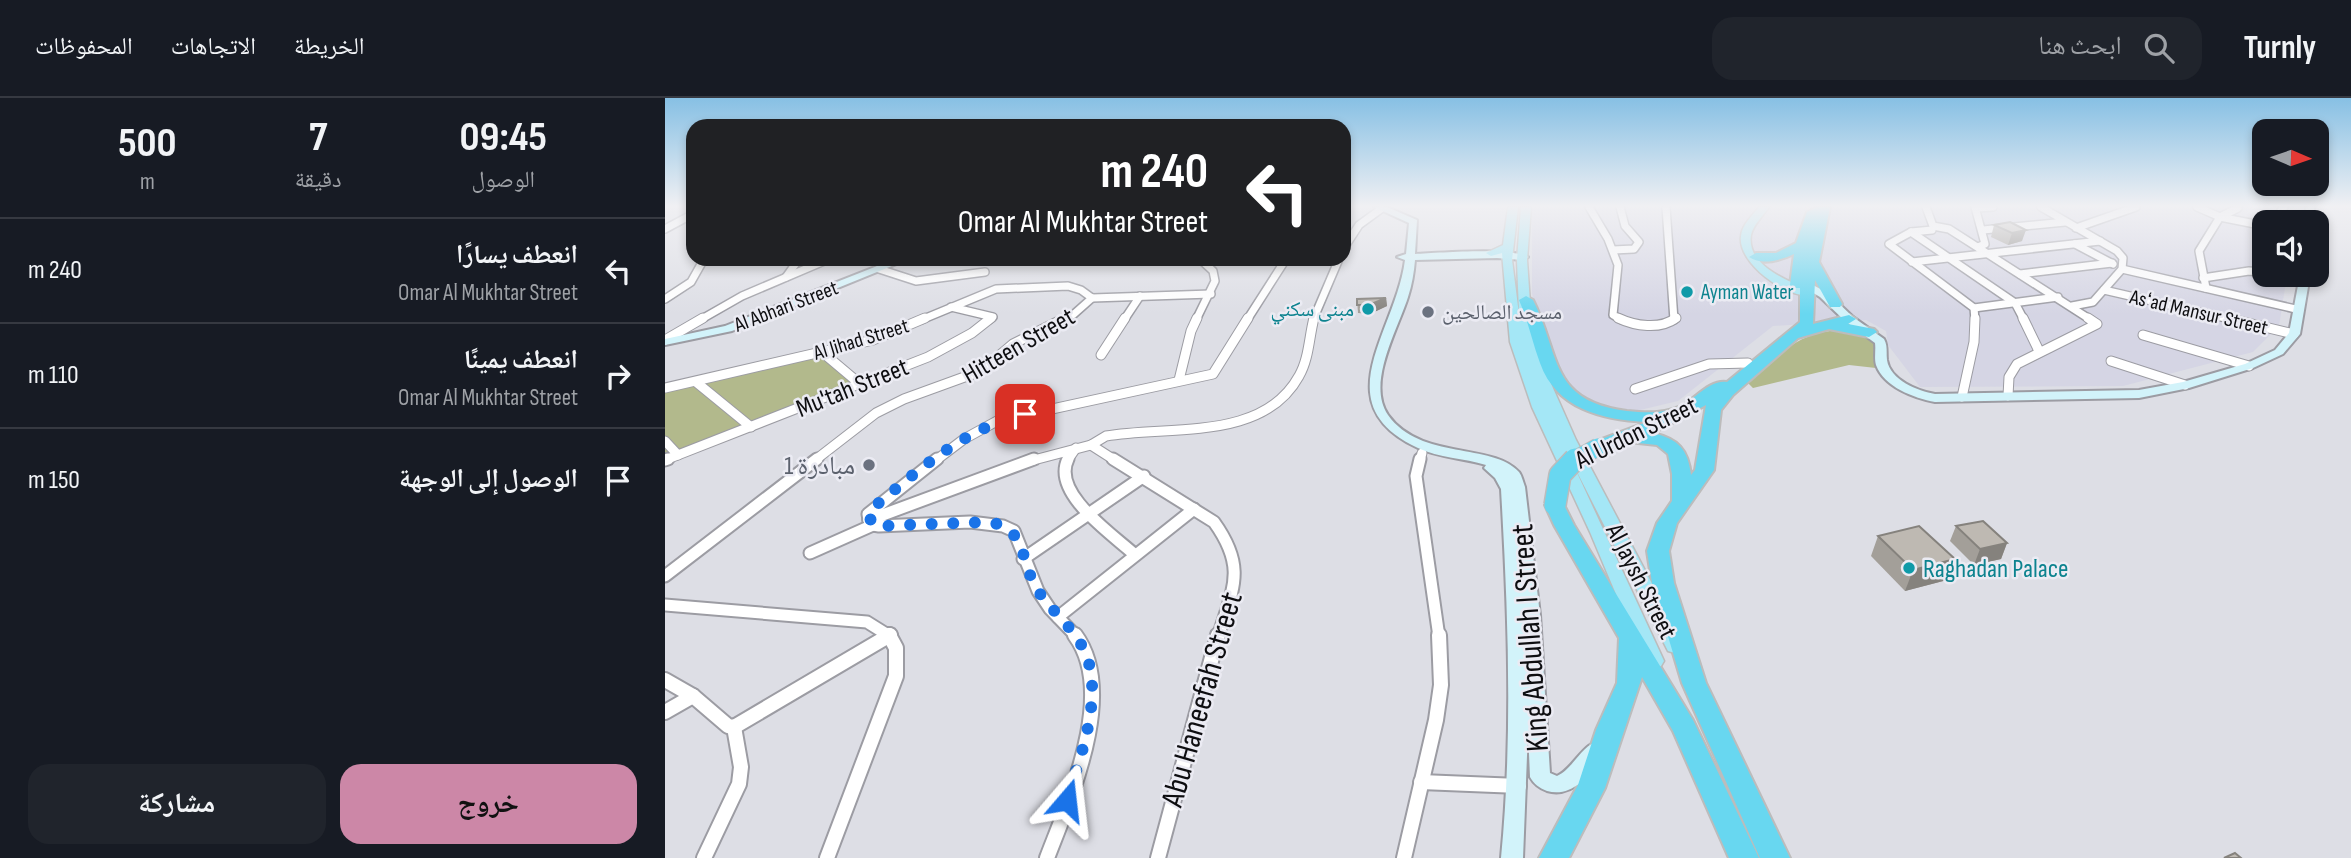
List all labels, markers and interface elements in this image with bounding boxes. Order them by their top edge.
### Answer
search box [1712,17,2202,80]
text: Turnly [2244,28,2316,68]
icon: search [2140,29,2178,67]
text: ابحث هنا [2038,31,2122,62]
text: المحفوظات [35,32,133,61]
text: الاتجاهات [171,32,256,61]
text: الخريطة [294,32,365,61]
text: 7 [309,112,327,163]
text: 09:45 [460,112,547,163]
text: 500 [118,118,177,169]
north arrow [2252,119,2329,196]
map controls [2252,119,2329,287]
text: 240 m [1100,143,1208,202]
icon: left [1232,147,1323,238]
text: دقيقة [295,166,341,194]
text: الوصول [471,166,535,194]
text: m [140,168,155,196]
text: Omar Al Mukhtar Street [958,203,1208,242]
button: sound [2252,210,2329,287]
text: انعطف يسارًا [456,240,578,271]
icon: left [599,252,637,290]
text: 240 m [28,255,82,286]
street label: Al Abhari Street [730,275,842,338]
text: Omar Al Mukhtar Street [398,279,578,307]
place label: Ayman Water [1700,280,1794,305]
marker: Ayman Water [1679,284,1695,300]
street label: Asʻad Mansur Street [2126,284,2270,341]
place label: مبنى سكني [1270,297,1354,325]
place label: مسجد الصالحين [1442,300,1562,325]
marker: مبنى سكني [1360,301,1376,317]
street label: Hitteen Street [957,302,1081,391]
marker: مسجد الصالحين [1420,304,1436,320]
street label: Al Jihad Street [810,313,912,366]
text: انعطف يمينًا [464,345,578,376]
street label: Mu'tah Street [792,352,913,425]
icon: right [599,357,637,395]
text: 110 m [28,360,79,391]
text: Omar Al Mukhtar Street [398,384,578,412]
pin [995,384,1055,444]
street label: Al Urdon Street [1570,390,1703,477]
icon: arrive [1006,395,1044,433]
place label: مبادرة 1 [784,451,855,482]
marker: مبادرة 1 [861,457,877,473]
icon: arrive [599,462,637,500]
text: الوصول إلى الوجهة [399,464,578,495]
text: 150 m [28,465,80,496]
street label: Al Jaysh Street [1598,518,1683,645]
street label: King Abdullah I Street [1503,523,1558,753]
place label: Raghadan Palace [1923,554,2069,585]
marker: Raghadan Palace [1901,560,1917,576]
street label: Abu Haneefah Street [1153,588,1252,812]
position arrow [1030,763,1104,837]
button: مشاركة [28,764,326,844]
button: خروج [340,764,637,844]

